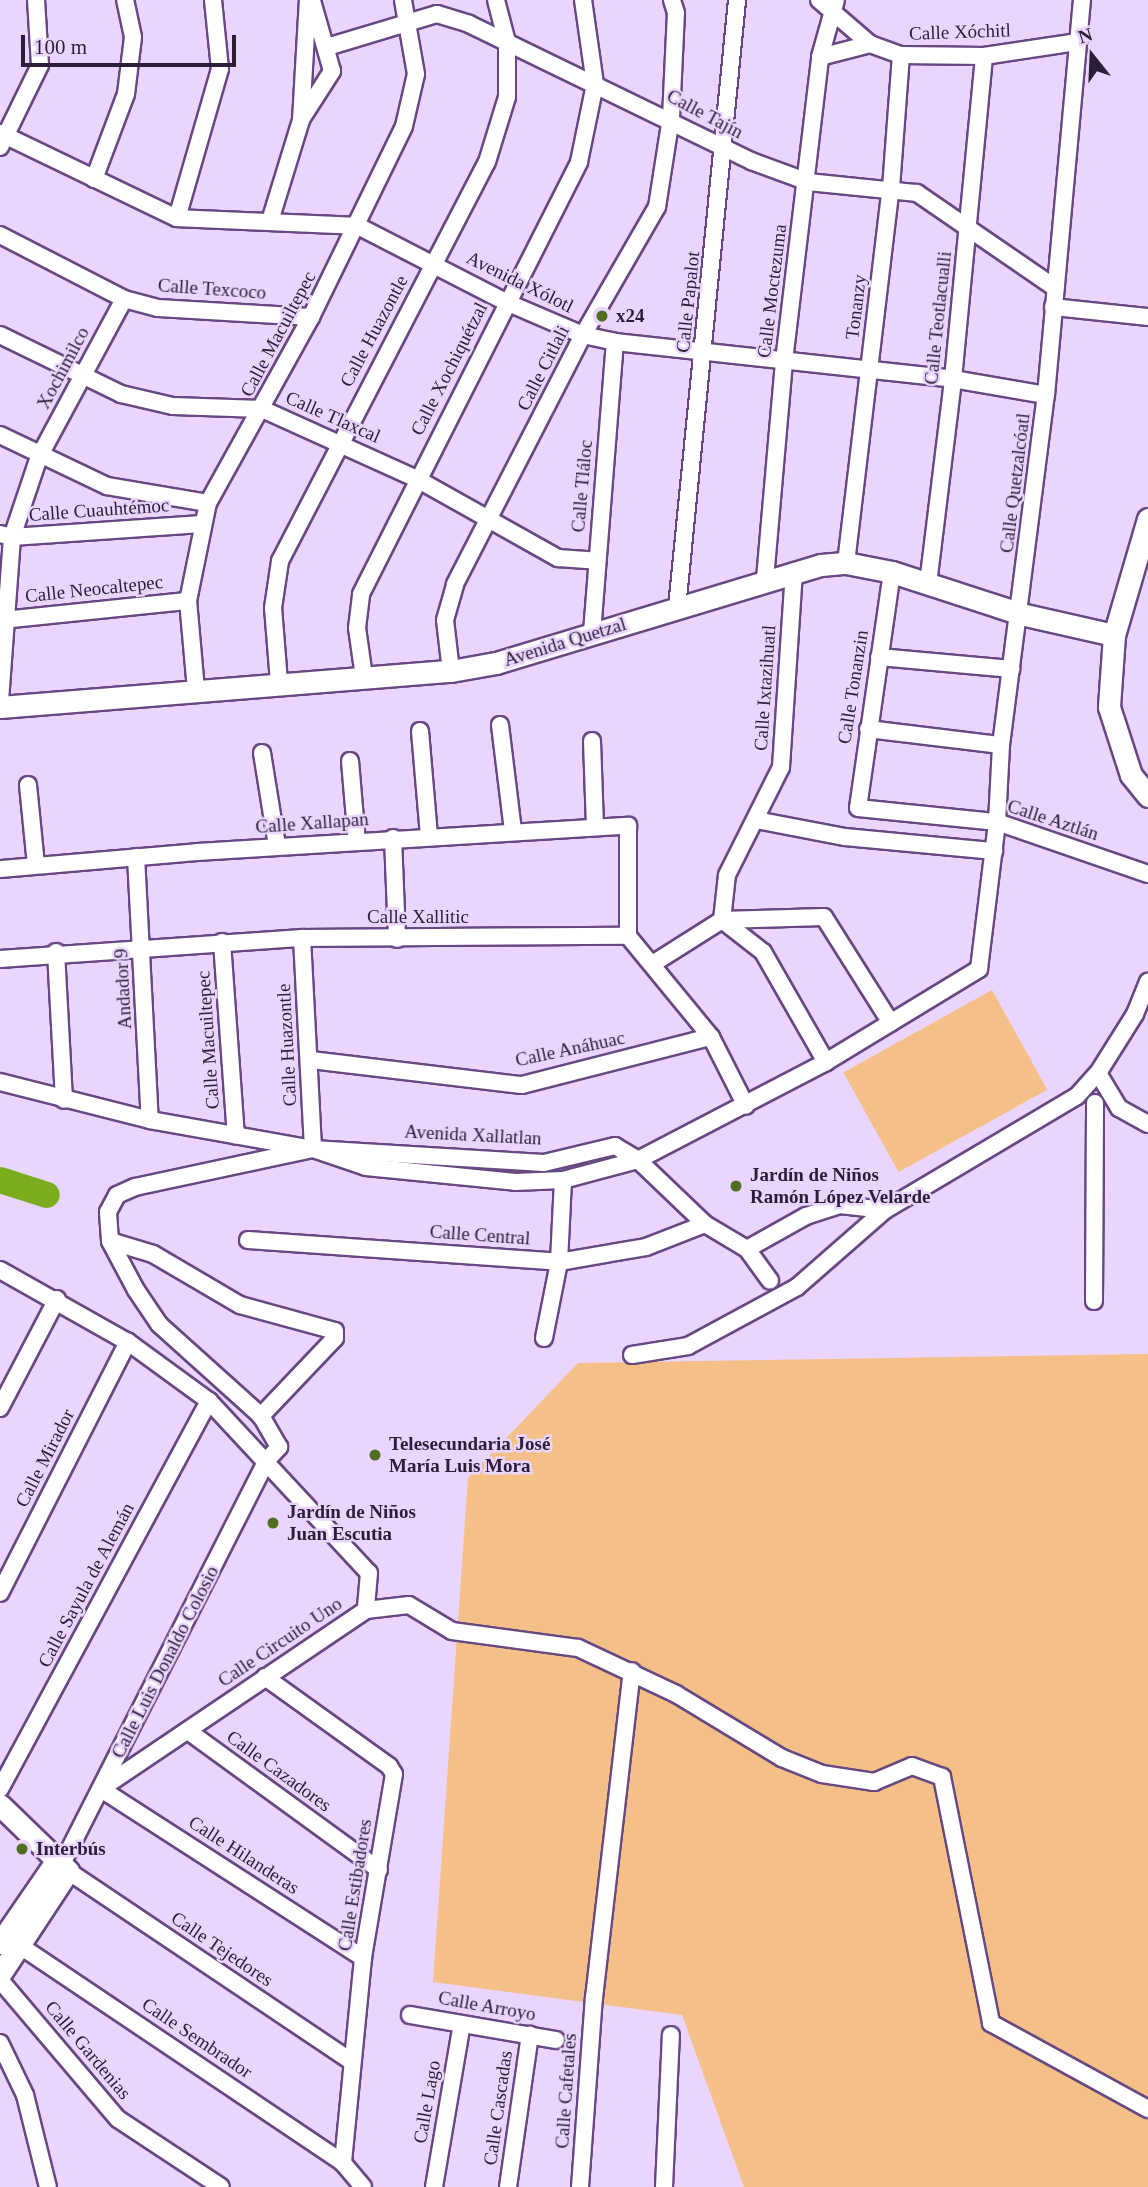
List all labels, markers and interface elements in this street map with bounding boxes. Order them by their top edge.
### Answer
street label: Calle Xóchitl [909,19,1011,45]
scale bar [24,21,240,65]
north arrow [1057,21,1127,91]
text: N [1076,23,1095,48]
text: 100 m [34,35,87,59]
street label: Calle Tajín [663,84,747,144]
street label: Calle Moctezuma [752,223,792,359]
street label: Avenida Xólotl [463,246,577,318]
street label: Calle Papalot [671,250,705,354]
street label: Calle Teotlacualli [920,250,956,386]
street label: Calle Macuiltepec [235,267,321,401]
street label: Calle Huazontle [335,271,413,391]
street label: Tonanzy [841,273,871,341]
street label: Calle Texcoco [157,274,267,304]
street label: Calle Xochiquétzal [406,299,492,439]
place label: x24 [616,305,644,327]
marker: x24 [594,308,610,324]
street label: Calle Citlali [512,322,574,414]
street label: Xochimilco [32,323,94,413]
street label: Calle Tlaxcal [282,386,384,448]
street label: Calle Quetzalcóatl [995,412,1035,554]
street label: Calle Tláloc [567,438,597,534]
street label: Calle Cuauhtémoc [28,494,170,526]
street label: Calle Neocaltepec [24,570,164,608]
street label: Avenida Quetzal [501,613,629,671]
street label: Calle Ixtazihuatl [749,624,781,752]
street label: Calle Tonanzin [833,628,873,746]
street label: Calle Aztlán [1004,794,1102,846]
street label: Calle Xallapan [255,808,369,838]
street label: Calle Xallitic [367,906,469,928]
street label: Andador 9 [110,948,136,1030]
street label: Calle Macuiltepec [192,970,224,1110]
street label: Calle Huazontle [272,983,302,1107]
street label: Calle Anáhuac [513,1026,627,1072]
street label: Avenida Xallatlan [404,1120,542,1150]
place label: Jardín de Niños Ramón López Velarde [750,1164,931,1208]
marker: Jardín de Niños Ramón López Velarde [728,1178,744,1194]
street label: Calle Central [429,1220,531,1250]
street label: Calle Mirador [11,1405,79,1511]
place label: Telesecundaria José María Luis Mora [389,1433,550,1477]
marker: Telesecundaria José María Luis Mora [367,1447,383,1463]
street label: Calle Sayula de Alemán [33,1498,139,1672]
place label: Jardín de Niños Juan Escutia [287,1501,416,1545]
marker: Jardín de Niños Juan Escutia [265,1515,281,1531]
street label: Calle Luis Donaldo Colosio [107,1562,223,1762]
street label: Calle Circuito Uno [214,1592,346,1692]
street label: Calle Cazadores [222,1725,336,1817]
street label: Calle Hilanderas [184,1811,304,1899]
street label: Calle Estibadores [333,1817,377,1953]
place label: Interbús [36,1838,106,1860]
marker: Interbús [14,1841,30,1857]
street label: Calle Tejedores [167,1906,277,1992]
street label: Calle Arroyo [436,1986,538,2026]
street label: Calle Sembrador [137,1993,257,2083]
street label: Calle Gardenias [40,1996,136,2104]
street label: Calle Cafetales [551,2033,581,2149]
street label: Calle Cascadas [479,2049,517,2167]
street label: Calle Lago [408,2059,446,2145]

